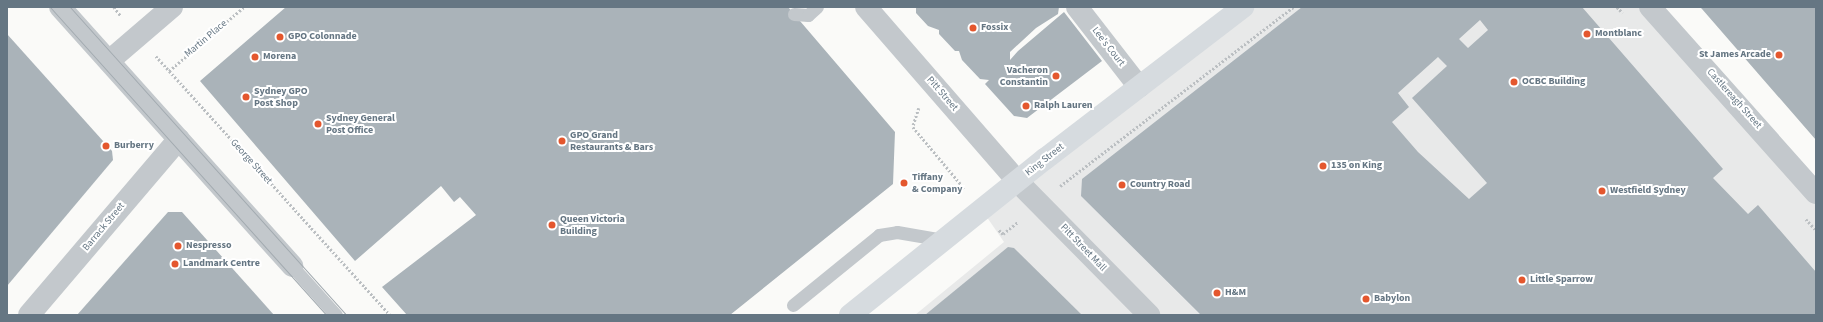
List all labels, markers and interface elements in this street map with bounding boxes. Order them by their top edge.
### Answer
street label: Martin Place [182,18,230,60]
place label: Fossix [981,22,1008,34]
marker: Fossix [968,23,978,33]
street label: Lee's Court [1089,25,1127,69]
place label: Montblanc [1595,28,1642,40]
marker: Montblanc [1582,29,1592,39]
place label: GPO Colonnade [288,31,357,43]
marker: GPO Colonnade [275,32,285,42]
place label: St James Arcade [1699,49,1771,61]
marker: St James Arcade [1774,50,1784,60]
place label: Morena [263,51,296,63]
marker: Morena [250,52,260,62]
place label: Vacheron Constantin [1000,64,1048,88]
street label: Castlereagh Street [1704,67,1764,131]
marker: Vacheron Constantin [1051,71,1061,81]
street label: Pitt Street [924,74,960,114]
place label: OCBC Building [1522,76,1585,88]
marker: OCBC Building [1509,77,1519,87]
place label: Sydney GPO Post Shop [254,85,308,108]
marker: Sydney GPO Post Shop [241,92,251,102]
place label: Ralph Lauren [1034,100,1093,112]
marker: Ralph Lauren [1021,101,1031,111]
place label: Sydney General Post Office [326,112,395,136]
marker: Sydney General Post Office [313,119,323,129]
place label: GPO Grand Restaurants & Bars [570,129,653,152]
marker: GPO Grand Restaurants & Bars [557,136,567,146]
street label: George Street [228,137,274,187]
place label: Burberry [114,140,154,152]
marker: Burberry [101,141,111,151]
street label: King Street [1023,141,1067,179]
place label: 135 on King [1331,160,1382,172]
marker: 135 on King [1318,161,1328,171]
place label: Tiffany & Company [912,171,962,194]
marker: Tiffany & Company [899,178,909,188]
place label: Country Road [1130,179,1190,191]
marker: Country Road [1117,180,1127,190]
place label: Westfield Sydney [1610,185,1686,197]
marker: Westfield Sydney [1597,186,1607,196]
street label: Barrack Street [80,200,128,254]
place label: Queen Victoria Building [560,213,625,236]
marker: Queen Victoria Building [547,220,557,230]
street label: Pitt Street Mall [1057,222,1109,274]
place label: Nespresso [186,240,231,252]
marker: Nespresso [173,241,183,251]
place label: Landmark Centre [183,258,260,270]
marker: Landmark Centre [170,259,180,269]
place label: Little Sparrow [1530,274,1593,286]
marker: Little Sparrow [1517,275,1527,285]
place label: H&M [1225,287,1246,299]
marker: H&M [1212,288,1222,298]
place label: Babylon [1374,293,1410,305]
marker: Babylon [1361,294,1371,304]

